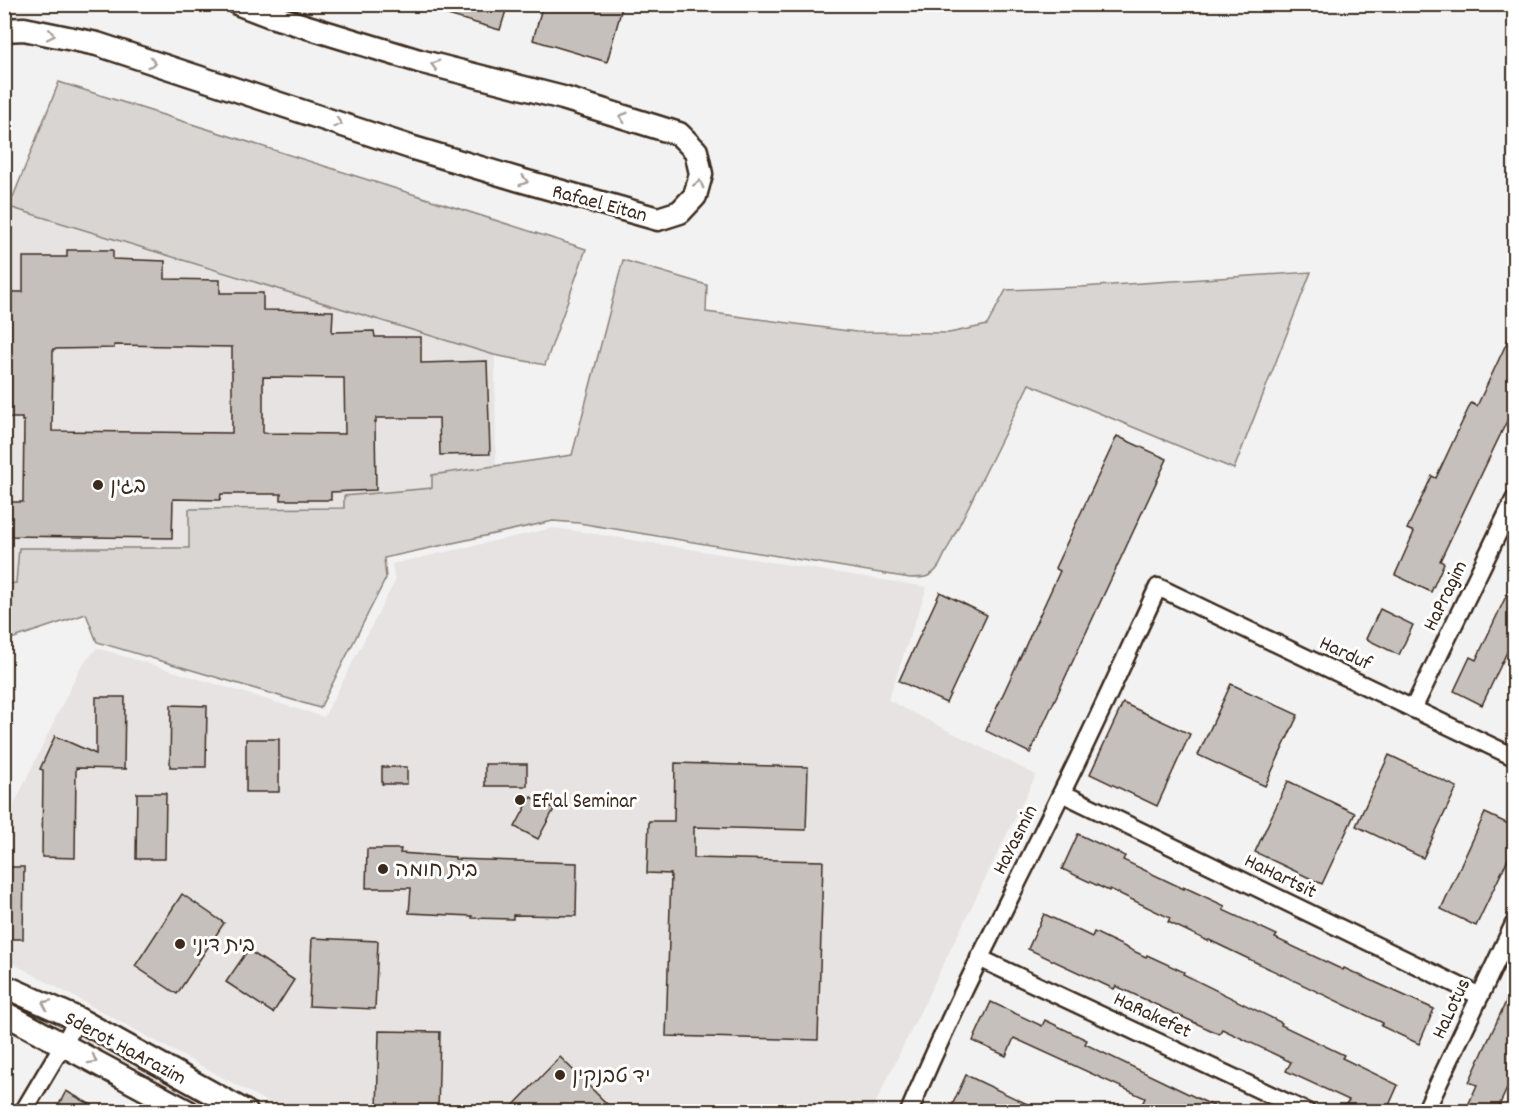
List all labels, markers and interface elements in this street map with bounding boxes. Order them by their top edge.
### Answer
one-way arrow [45,28,55,41]
one-way arrow [146,55,157,68]
one-way arrow [431,60,441,73]
one-way arrow [618,112,629,124]
one-way arrow [332,116,343,128]
one-way arrow [518,174,529,186]
street label: Rafael Eitan [548,178,650,232]
one-way arrow [691,179,704,189]
place label: בגין [110,473,146,503]
marker: בגין [91,478,105,492]
street label: HaPragim [1417,556,1477,637]
street label: Harduf [1314,630,1376,680]
place label: Ef'al Seminar [532,788,637,818]
marker: Ef'al Seminar [513,793,527,807]
street label: HaYasmin [986,800,1047,881]
street label: HaHartsit [1238,847,1321,908]
place label: בית חומה [395,857,478,887]
marker: בית חומה [376,862,390,876]
place label: בית דיני [192,932,255,962]
marker: בית דיני [173,937,187,951]
street label: HaLotus [1426,974,1480,1045]
street label: HaRakefet [1108,986,1196,1048]
one-way arrow [41,1000,52,1012]
street label: Sderot HaArazim [58,1005,191,1094]
one-way arrow [87,1053,98,1064]
place label: יד טבנקין [572,1063,650,1093]
marker: יד טבנקין [553,1068,567,1082]

